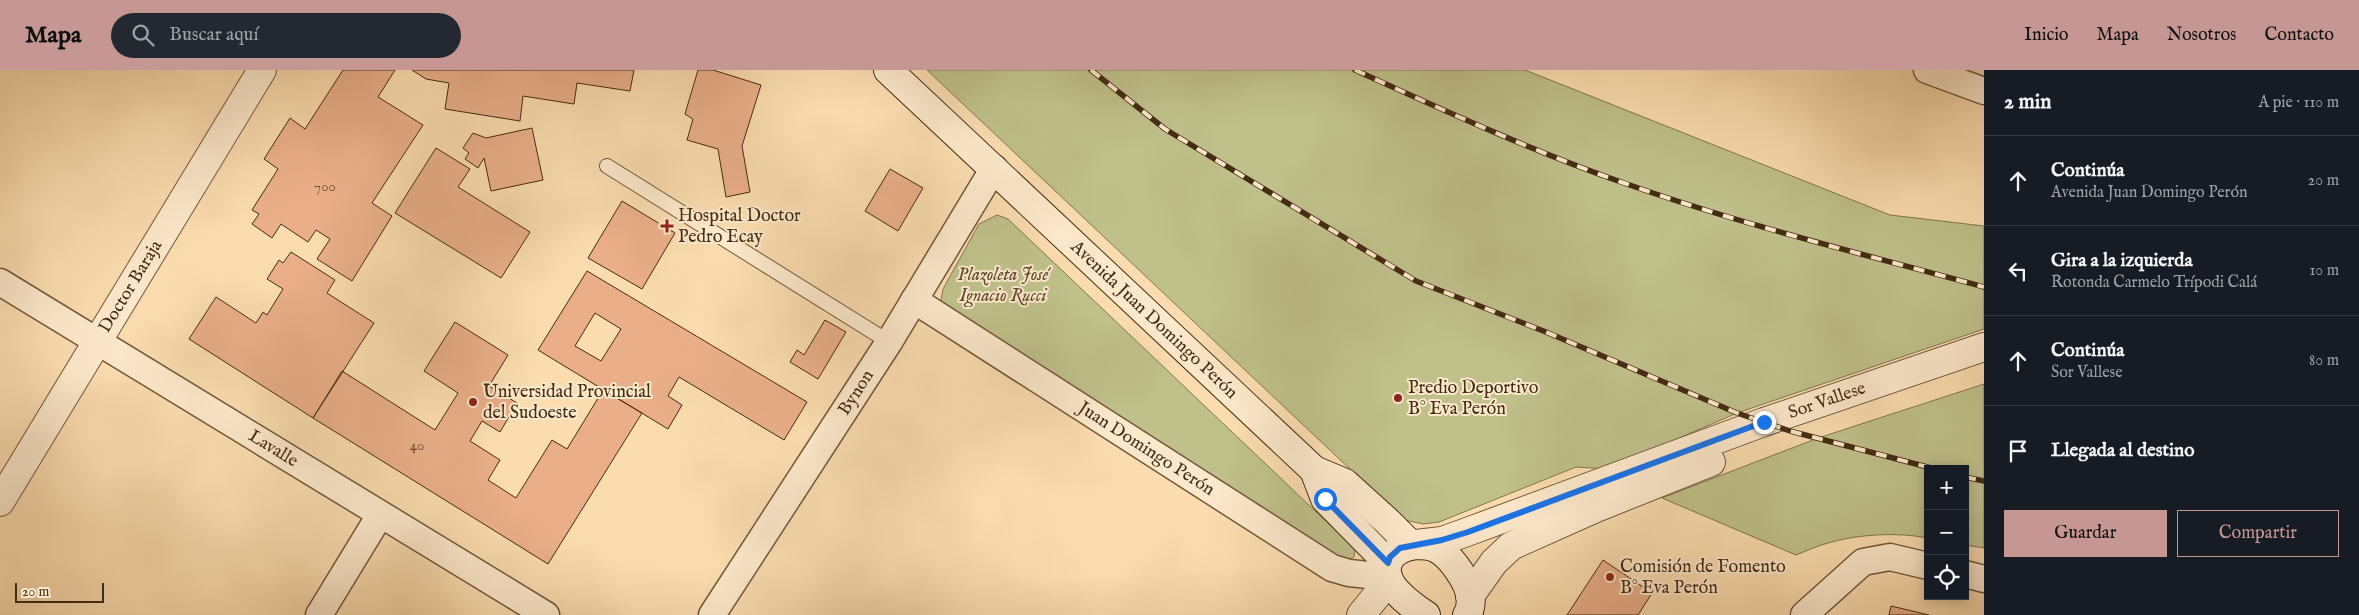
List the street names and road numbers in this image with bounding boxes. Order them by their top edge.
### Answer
street label: Avenida Juan Domingo Perón [1065,235,1243,404]
street label: Doctor Baraja [94,236,168,337]
street label: Bynon [833,365,880,420]
street label: Sor Vallese [1785,377,1869,424]
street label: Juan Domingo Perón [1072,396,1219,501]
street label: Lavalle [244,425,302,473]

